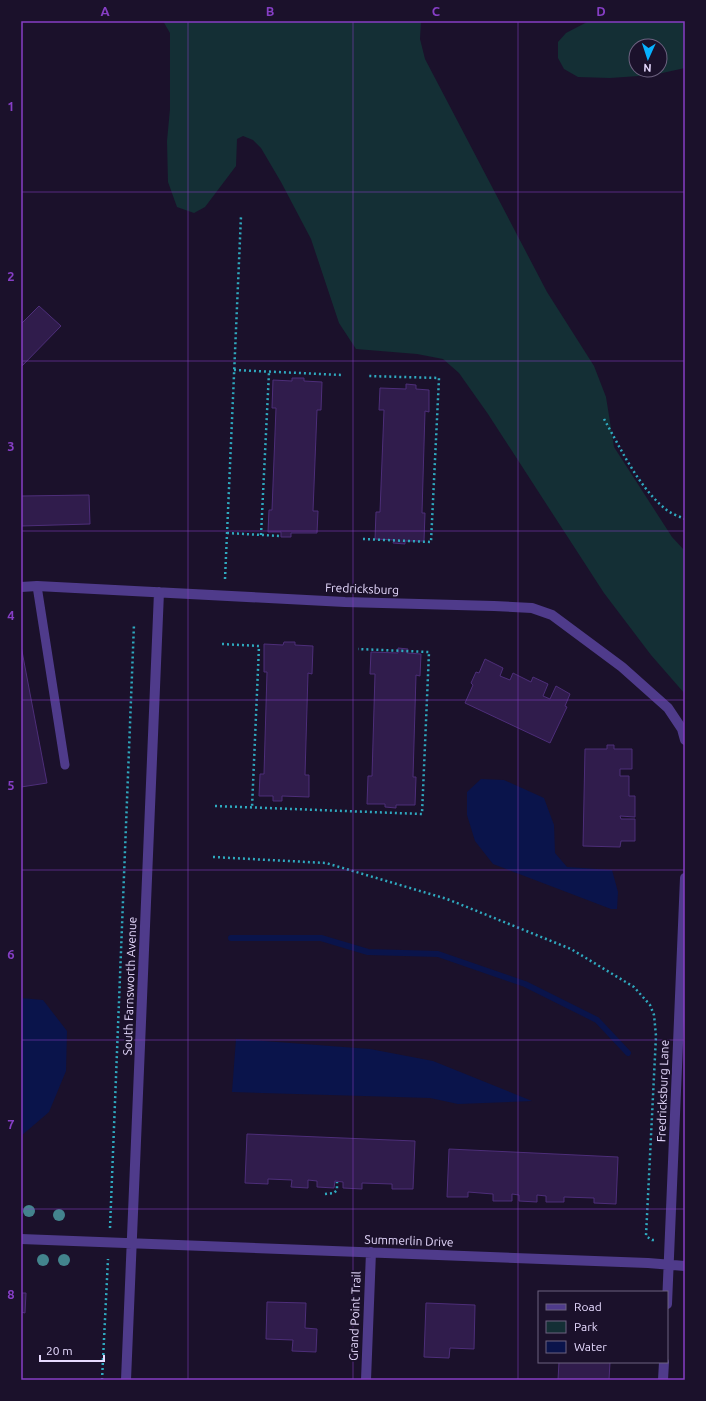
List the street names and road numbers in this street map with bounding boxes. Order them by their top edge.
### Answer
street label: Fredricksburg [325,581,399,596]
street label: South Farnsworth Avenue [121,916,138,1056]
street label: Fredricksburg Lane [654,1040,671,1142]
street label: Summerlin Drive [364,1232,454,1249]
street label: Grand Point Trail [346,1271,363,1361]

